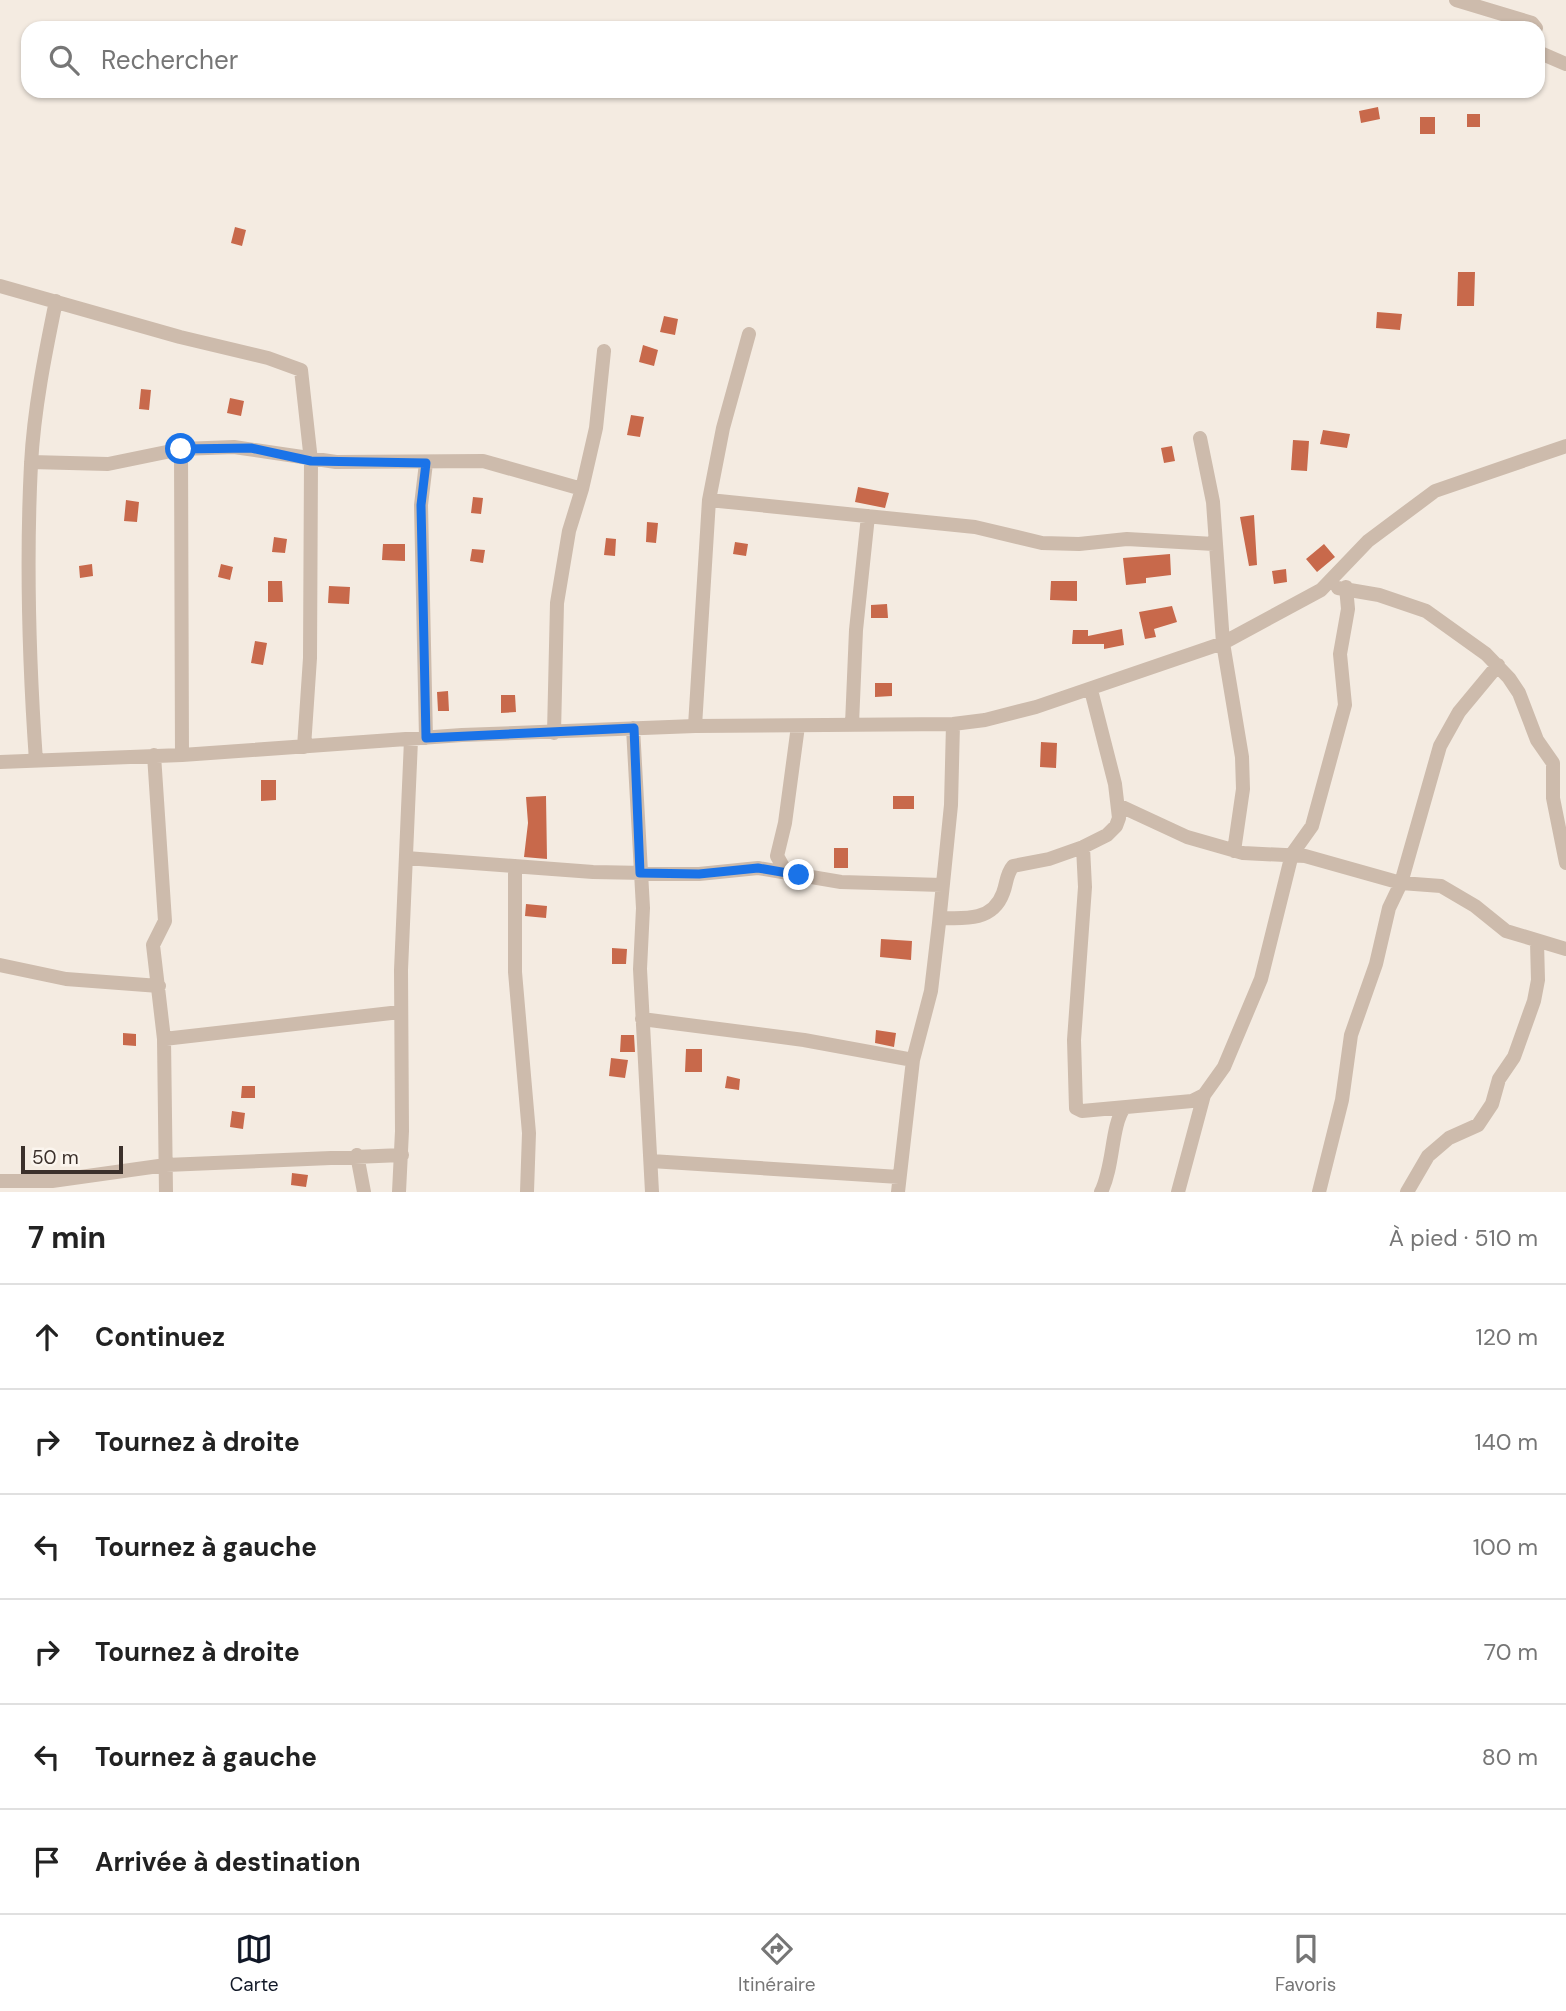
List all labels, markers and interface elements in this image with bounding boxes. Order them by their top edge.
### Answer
search box [21,21,1545,98]
icon: search [45,41,83,79]
text: Rechercher [101,43,238,77]
route start [165,433,196,464]
route end [783,859,814,890]
scale bar [21,1143,122,1175]
text: 50 m [32,1145,79,1170]
text: 7 min [28,1218,106,1257]
text: À pied · 510 m [1389,1223,1538,1253]
icon: ahead [28,1318,66,1356]
text: Continuez [95,1320,225,1354]
text: 120 m [1475,1322,1538,1352]
icon: right [28,1423,66,1461]
text: Tournez à droite [95,1425,300,1459]
text: 140 m [1475,1427,1538,1457]
icon: left [28,1528,66,1566]
text: Tournez à gauche [95,1530,317,1564]
text: 100 m [1473,1532,1538,1562]
icon: right [28,1633,66,1671]
text: Tournez à droite [95,1635,300,1669]
text: 70 m [1484,1637,1538,1667]
icon: left [28,1738,66,1776]
text: Tournez à gauche [95,1740,317,1774]
text: 80 m [1482,1742,1538,1772]
icon: arrive [28,1843,66,1881]
text: Arrivée à destination [95,1845,361,1879]
tab: Carte [230,1930,279,1997]
tab: Itinéraire [738,1930,816,1997]
tab: Favoris [1275,1930,1336,1997]

